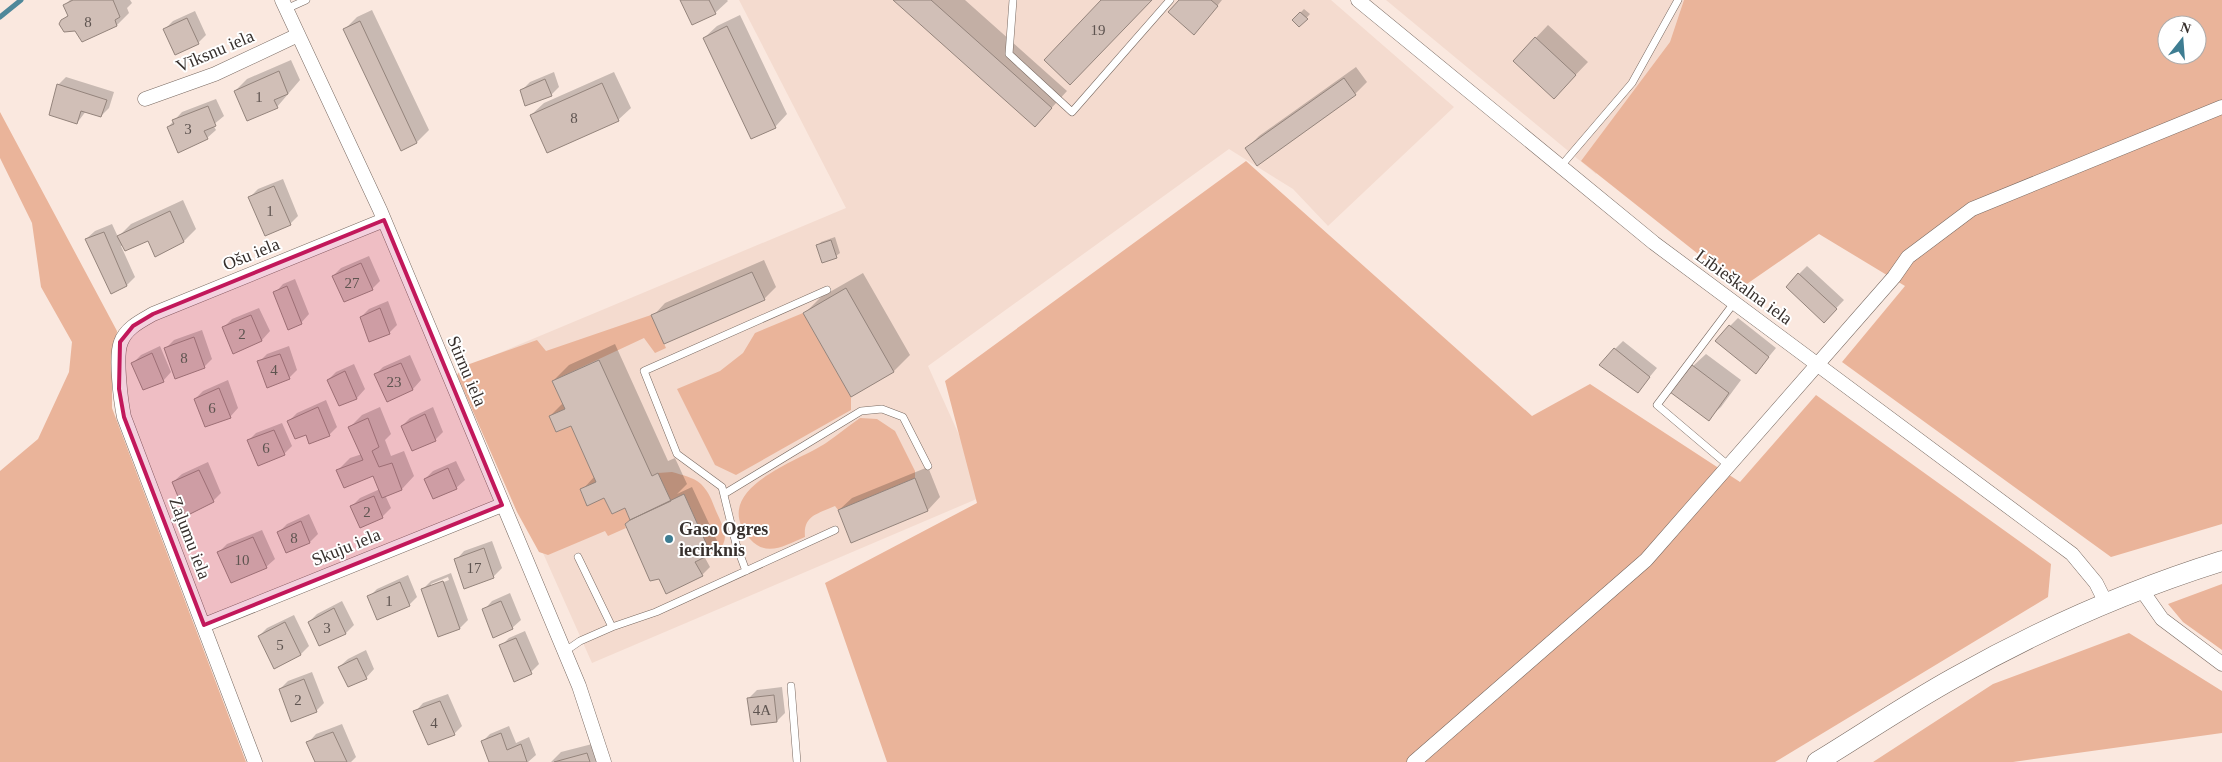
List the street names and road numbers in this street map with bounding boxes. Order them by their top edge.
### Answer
street label: Vīksnu iela [173,26,257,76]
street label: Ošu iela [220,234,282,274]
street label: Lībieškalna iela [1692,245,1796,329]
street label: Stirnu iela [443,333,491,409]
street label: Zaļumu iela [165,494,215,582]
street label: Skuju iela [309,524,383,570]

